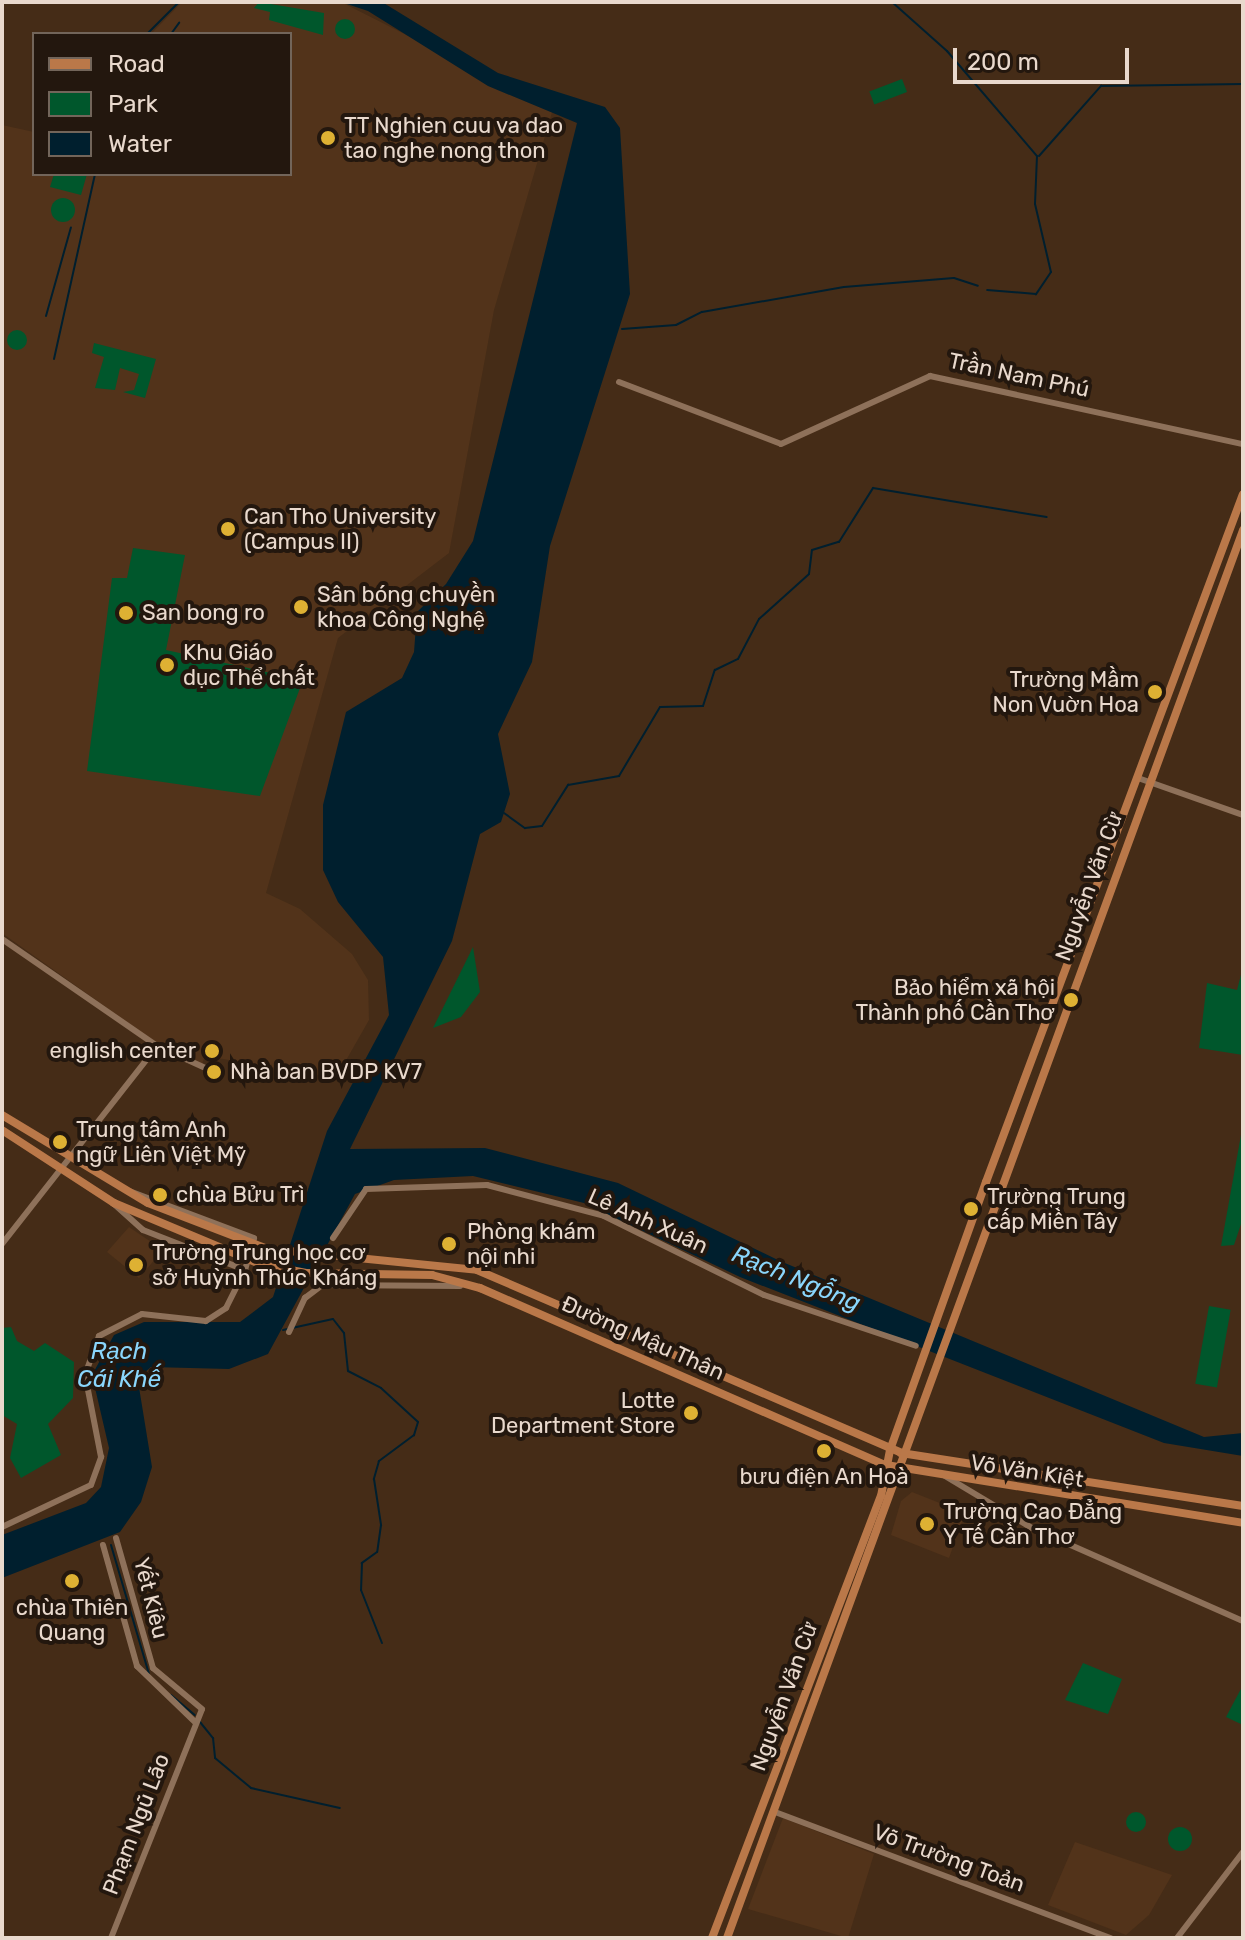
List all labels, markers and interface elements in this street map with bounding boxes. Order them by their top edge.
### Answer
legend [32,32,292,176]
scale bar [957,32,1133,82]
text: 200 m [967,48,1039,76]
text: Road [108,50,165,78]
text: Park [108,90,158,118]
place label: TT Nghien cuu va dao tao nghe nong thon [344,112,564,164]
marker: TT Nghien cuu va dao tao nghe nong thon [319,129,337,147]
text: Water [108,130,172,158]
street label: Trần Nam Phú [946,347,1092,403]
place label: Can Tho University (Campus II) [244,503,437,554]
marker: Can Tho University (Campus II) [219,520,237,538]
place label: Sân bóng chuyền khoa Công Nghệ [317,581,495,632]
marker: Sân bóng chuyền khoa Công Nghệ [292,598,310,616]
place label: San bong ro [142,600,265,626]
marker: San bong ro [117,604,135,622]
place label: Khu Giáo dục Thể chất [183,639,315,690]
marker: Khu Giáo dục Thể chất [158,656,176,674]
place label: Trường Mầm Non Vuờn Hoa [992,666,1139,718]
marker: Trường Mầm Non Vuờn Hoa [1146,683,1164,701]
street label: Nguyễn Văn Cừ [1050,807,1128,965]
place label: Bảo hiểm xã hội Thành phố Cần Thơ [855,974,1055,1026]
marker: Bảo hiểm xã hội Thành phố Cần Thơ [1062,991,1080,1009]
place label: english center [50,1038,196,1064]
marker: english center [203,1042,221,1060]
place label: Nhà ban BVDP KV7 [230,1059,423,1085]
marker: Nhà ban BVDP KV7 [205,1063,223,1081]
place label: Trung tâm Anh ngữ Liên Việt Mỹ [76,1116,247,1168]
marker: Trung tâm Anh ngữ Liên Việt Mỹ [51,1133,69,1151]
place label: chùa Bửu Trì [176,1182,305,1208]
street label: Lê Anh Xuân [584,1183,712,1259]
place label: Trường Trung cấp Miền Tây [987,1183,1126,1234]
marker: chùa Bửu Trì [151,1186,169,1204]
marker: Trường Trung cấp Miền Tây [962,1200,980,1218]
place label: Phòng khám nội nhi [467,1218,595,1270]
marker: Phòng khám nội nhi [438,1233,460,1255]
place label: Trường Trung học cơ sở Huỳnh Thúc Kháng [152,1239,378,1290]
water label: Rạch Ngỗng [727,1240,865,1318]
marker: Trường Trung học cơ sở Huỳnh Thúc Kháng [127,1256,145,1274]
street label: Đường Mậu Thân [557,1290,729,1386]
water label: Rạch Cái Khế [77,1338,161,1394]
place label: Lotte Department Store [491,1387,675,1438]
marker: Lotte Department Store [682,1404,700,1422]
marker: bưu điện An Hoà [815,1442,833,1460]
street label: Võ Văn Kiệt [968,1449,1086,1493]
place label: bưu điện An Hoà [739,1464,909,1490]
place label: Trường Cao Đẳng Y Tế Cần Thơ [943,1498,1122,1550]
marker: Trường Cao Đẳng Y Tế Cần Thơ [918,1515,936,1533]
street label: Yết Kiêu [128,1555,174,1641]
marker: chùa Thiên Quang [63,1572,81,1590]
place label: chùa Thiên Quang [16,1594,128,1646]
street label: Nguyễn Văn Cừ [745,1617,823,1775]
street label: Phạm Ngũ Lão [97,1750,175,1898]
street label: Võ Trường Toản [869,1818,1029,1898]

